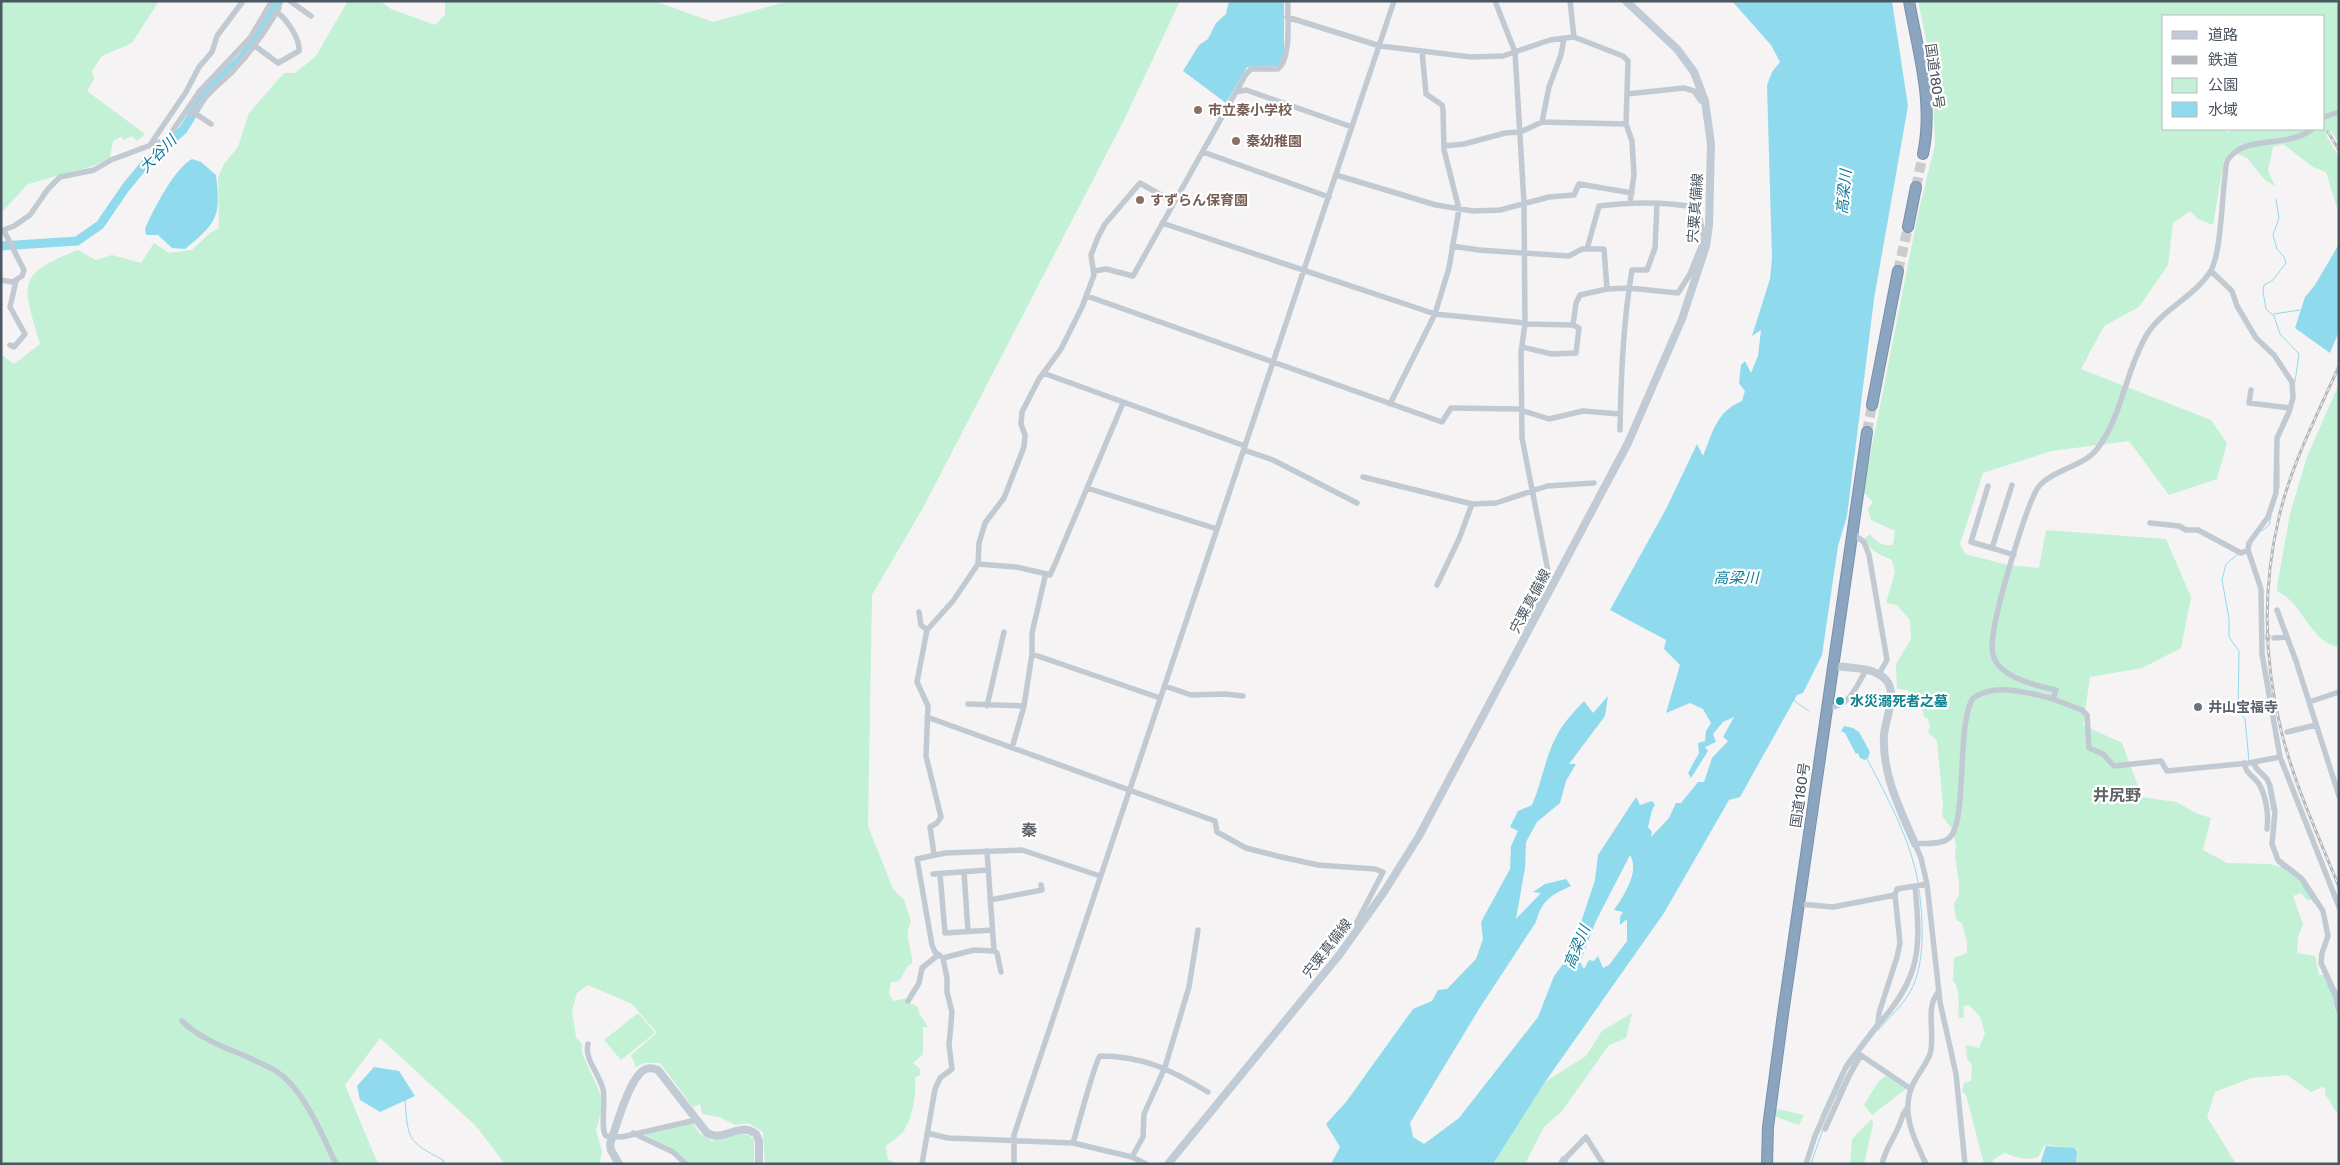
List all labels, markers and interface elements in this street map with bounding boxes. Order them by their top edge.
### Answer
legend [2162,15,2325,130]
text: 道路 [2208,26,2238,44]
street label: 国道180号 [1922,42,1948,110]
text: 鉄道 [2208,51,2238,69]
text: 公園 [2208,76,2238,94]
text: 水域 [2208,101,2238,119]
place label: 市立秦小学校 [1208,102,1292,119]
marker: 市立秦小学校 [1192,104,1204,116]
water label: 大谷川 [136,130,182,176]
place label: 秦幼稚園 [1246,133,1302,150]
marker: 秦幼稚園 [1230,135,1242,147]
water label: 高梁川 [1833,167,1855,215]
street label: 宍粟真備線 [1685,173,1706,244]
place label: すずらん保育園 [1150,192,1248,209]
marker: すずらん保育園 [1134,194,1146,206]
street label: 宍粟真備線 [1507,566,1554,636]
water label: 高梁川 [1713,569,1760,587]
place label: 水災溺死者之墓 [1850,693,1948,710]
marker: 水災溺死者之墓 [1834,695,1846,707]
place label: 井山宝福寺 [2208,699,2278,716]
marker: 井山宝福寺 [2192,701,2204,713]
street label: 国道180号 [1787,761,1813,829]
district label: 井尻野 [2093,786,2141,805]
district label: 秦 [1021,821,1037,840]
street label: 宍粟真備線 [1299,915,1356,981]
water label: 高梁川 [1560,921,1595,971]

